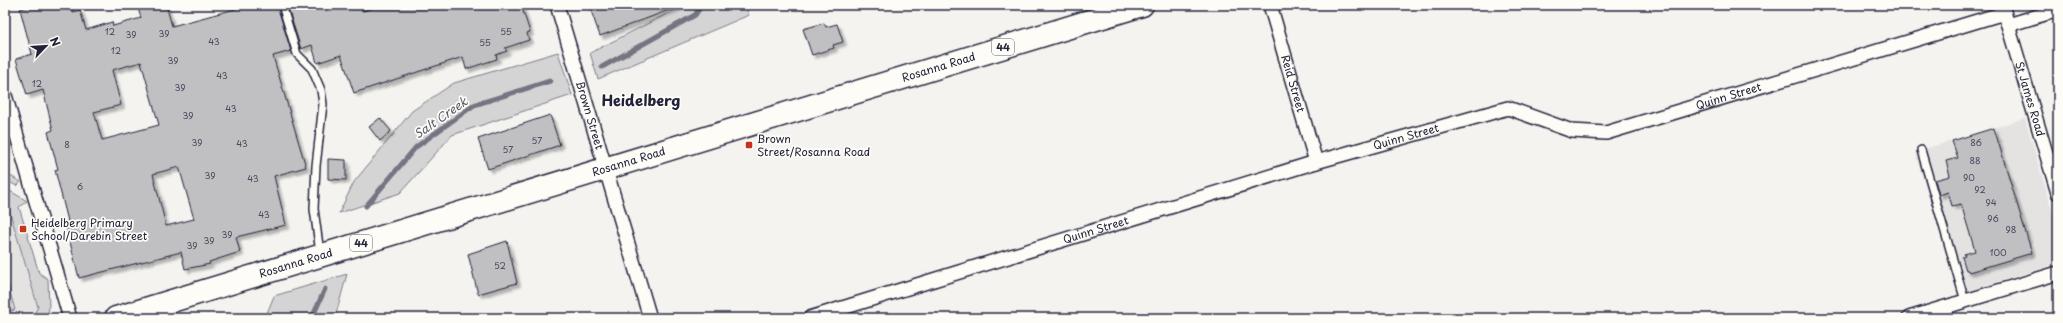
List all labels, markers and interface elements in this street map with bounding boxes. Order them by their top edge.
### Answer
house number: 12 [105,24,115,38]
house number: 55 [500,24,512,38]
north arrow [26,26,66,66]
house number: 39 [158,26,170,40]
house number: 39 [125,27,137,41]
text: N [46,34,65,49]
house number: 43 [208,34,220,48]
house number: 55 [479,35,491,49]
road number: 44 [992,39,1014,55]
house number: 12 [111,43,121,57]
street label: Rosanna Road [900,47,977,86]
house number: 39 [167,53,179,67]
street label: Reid Street [1277,53,1310,115]
street label: St James Road [2011,59,2050,138]
house number: 43 [216,68,228,82]
house number: 12 [32,76,42,90]
street label: Quinn Street [1693,78,1764,113]
street label: Brown Street [572,79,609,152]
house number: 39 [174,80,186,94]
district label: Heidelberg [602,88,681,111]
water label: Salt Creek [410,92,471,142]
house number: 43 [225,101,237,115]
house number: 39 [182,108,194,122]
street label: Quinn Street [1371,119,1441,154]
place label: Brown Street/Rosanna Road [757,130,870,160]
house number: 57 [532,133,542,147]
house number: 39 [191,135,203,149]
house number: 86 [1970,135,1982,149]
house number: 43 [236,136,248,150]
house number: 8 [64,137,70,151]
marker: Brown Street/Rosanna Road [744,140,754,150]
house number: 57 [503,142,513,156]
street label: Rosanna Road [590,142,667,180]
house number: 88 [1969,153,1981,167]
house number: 39 [204,168,216,182]
house number: 90 [1963,170,1975,184]
house number: 43 [247,171,259,185]
house number: 6 [77,179,83,193]
house number: 92 [1974,182,1986,196]
house number: 94 [1985,195,1997,209]
house number: 43 [258,207,270,221]
street label: Quinn Street [1061,211,1131,248]
house number: 96 [1987,211,1999,225]
place label: Heidelberg Primary School/Darebin Street [31,214,148,244]
house number: 98 [2006,222,2016,236]
marker: Heidelberg Primary School/Darebin Street [18,224,28,234]
house number: 39 [221,227,233,241]
house number: 39 [203,233,215,247]
road number: 44 [350,235,372,251]
house number: 39 [186,238,198,252]
street label: Rosanna Road [257,243,335,282]
house number: 100 [1989,245,2007,259]
house number: 52 [494,258,506,272]

